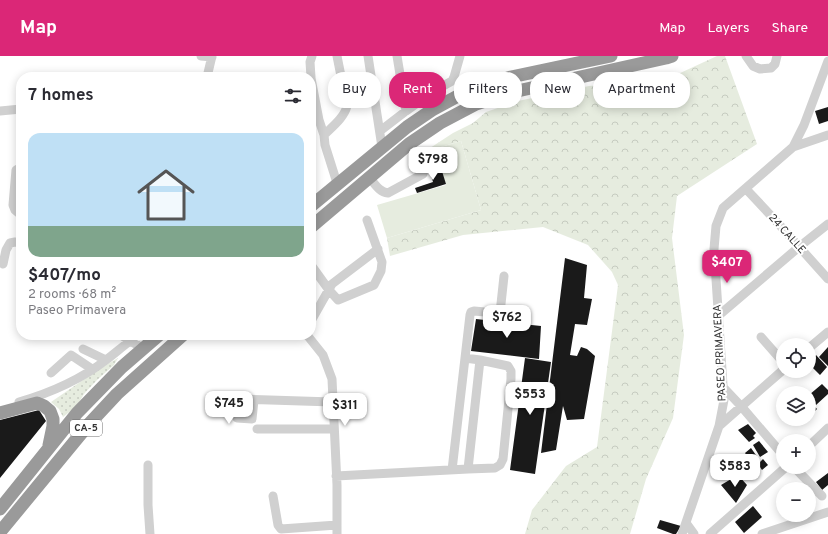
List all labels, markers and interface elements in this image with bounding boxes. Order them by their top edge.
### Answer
text: Map [20,16,57,40]
text: Map [659,20,685,37]
text: Layers [707,20,749,37]
text: Share [771,20,808,37]
chip: Buy [328,72,381,108]
chip: Rent [389,72,446,108]
chip: Filters [454,72,522,108]
chip: New [530,72,585,108]
chip: Apartment [593,72,690,108]
text: 7 homes [28,85,94,107]
icon: filters [282,85,304,107]
pin: $798 [409,147,457,181]
text: $798 [418,152,449,168]
icon: home [130,159,202,231]
street label: 24 CALLE [765,211,809,257]
pin: $407 [703,250,751,284]
text: $407 [711,255,743,271]
text: $407/mo [28,265,101,287]
text: 2 rooms · 68 m² [28,287,116,303]
text: Paseo Primavera [28,303,126,319]
street label: PASEO PRIMAVERA [710,304,730,402]
pin: $762 [483,305,531,339]
text: $762 [492,310,522,326]
map controls [776,338,816,522]
button: locate [776,338,816,378]
pin: $553 [506,382,554,416]
button: layers [776,386,816,426]
text: $553 [514,387,546,403]
pin: $745 [205,391,253,425]
pin: $311 [321,393,369,427]
text: $745 [214,396,244,412]
text: $311 [332,398,358,414]
road number: CA-5 [70,420,102,436]
button: + [776,434,816,474]
pin: $583 [711,454,759,488]
text: $583 [719,459,751,475]
button: − [776,482,816,522]

